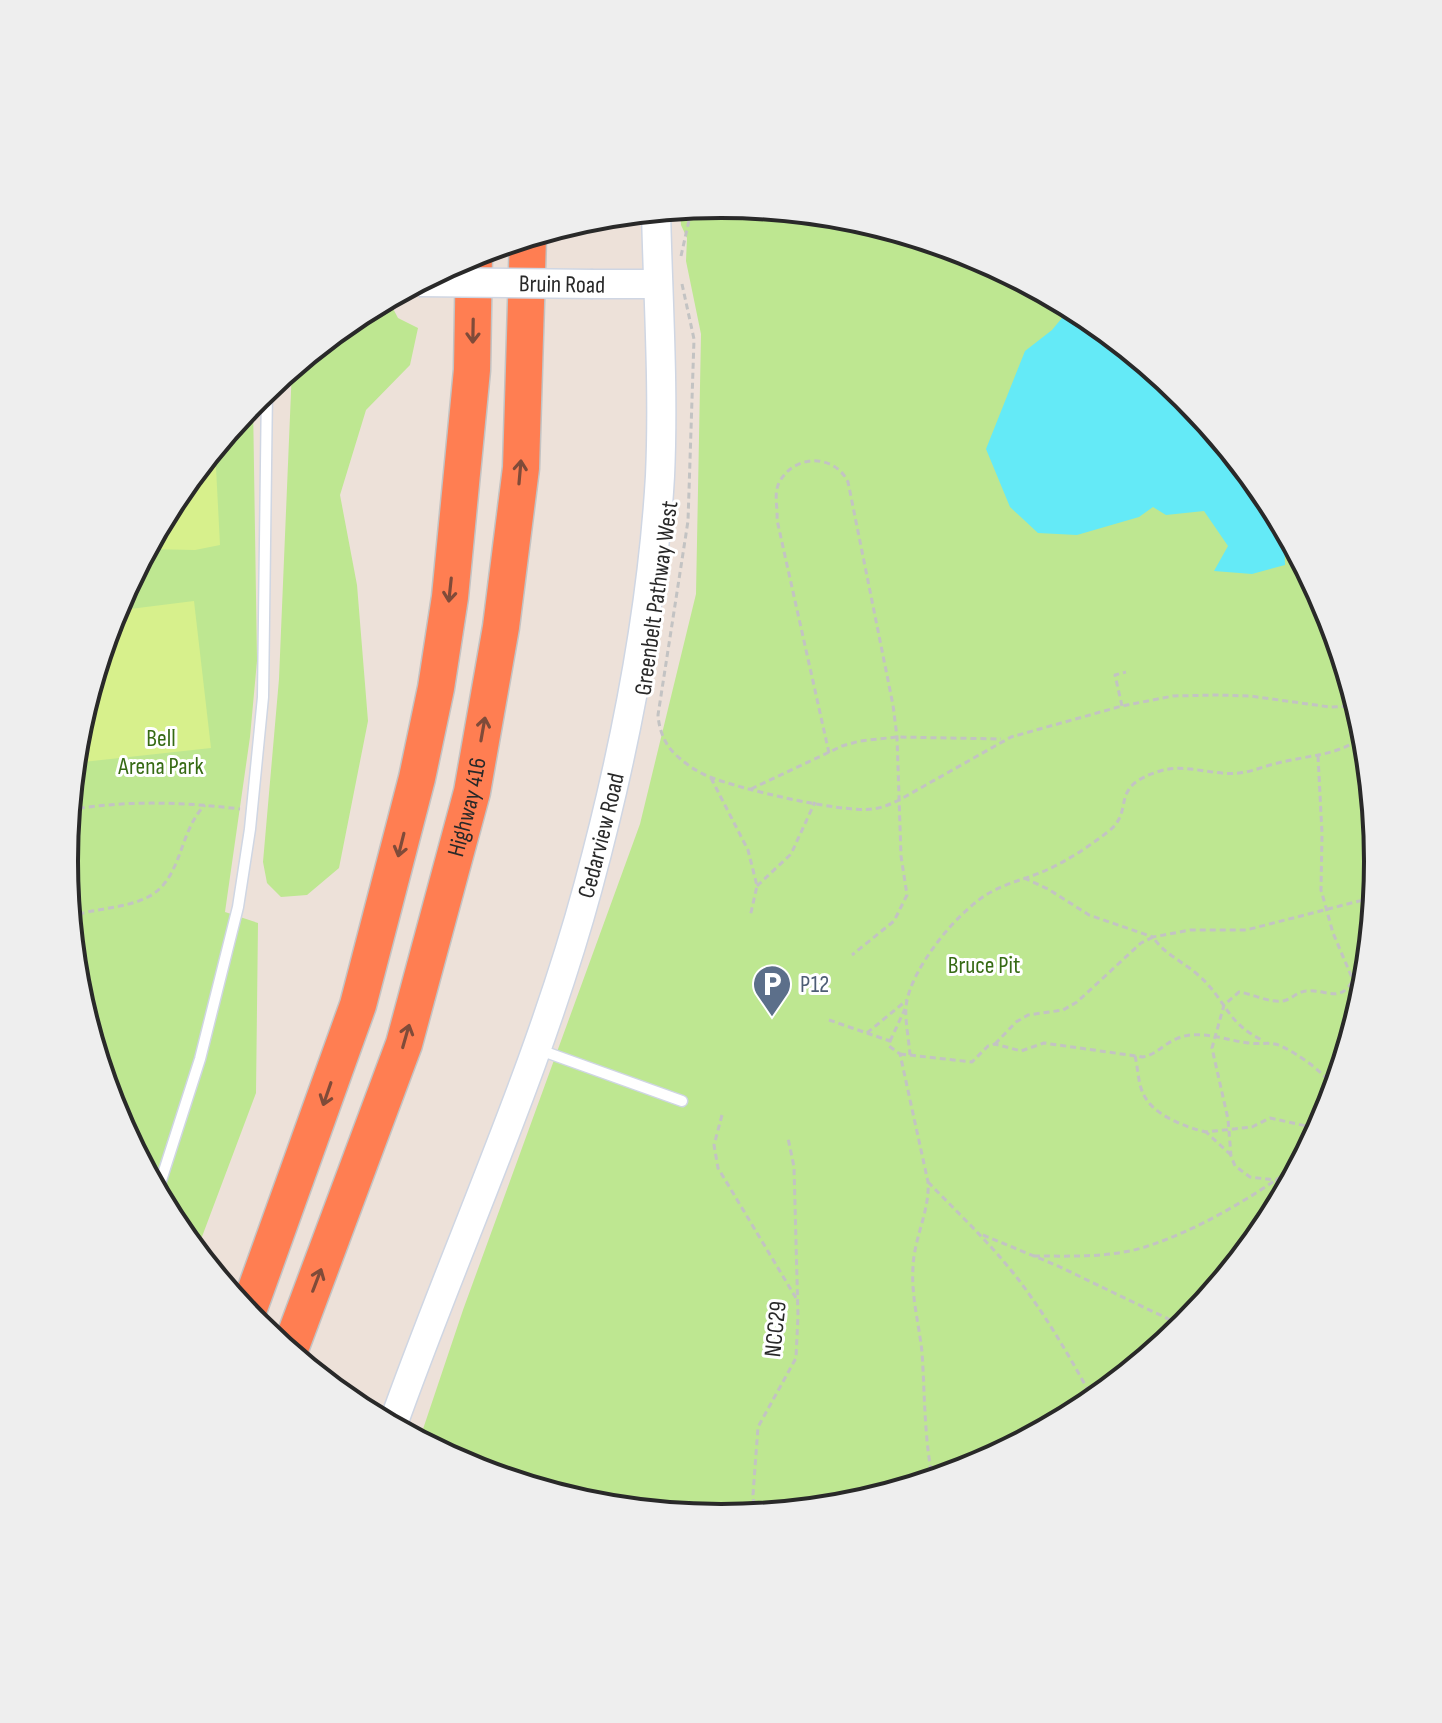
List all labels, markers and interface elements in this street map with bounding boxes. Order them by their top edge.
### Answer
street label: Bruin Road [519,269,605,300]
one-way arrow [465,317,481,344]
one-way arrow [513,459,528,486]
street label: Greenbelt Pathway West [628,499,684,697]
one-way arrow [443,576,458,603]
one-way arrow [477,717,492,743]
park label: Bell Arena Park [117,724,204,781]
street label: Highway 416 [441,755,493,860]
street label: Cedarview Road [572,770,631,901]
one-way arrow [392,832,407,858]
park label: Bruce Pit [948,951,1020,980]
parking icon: P12 [751,963,793,1018]
place label: P12 [800,970,829,999]
one-way arrow [399,1023,414,1049]
one-way arrow [319,1081,333,1106]
one-way arrow [311,1268,325,1293]
street label: NCC29 [758,1300,793,1358]

